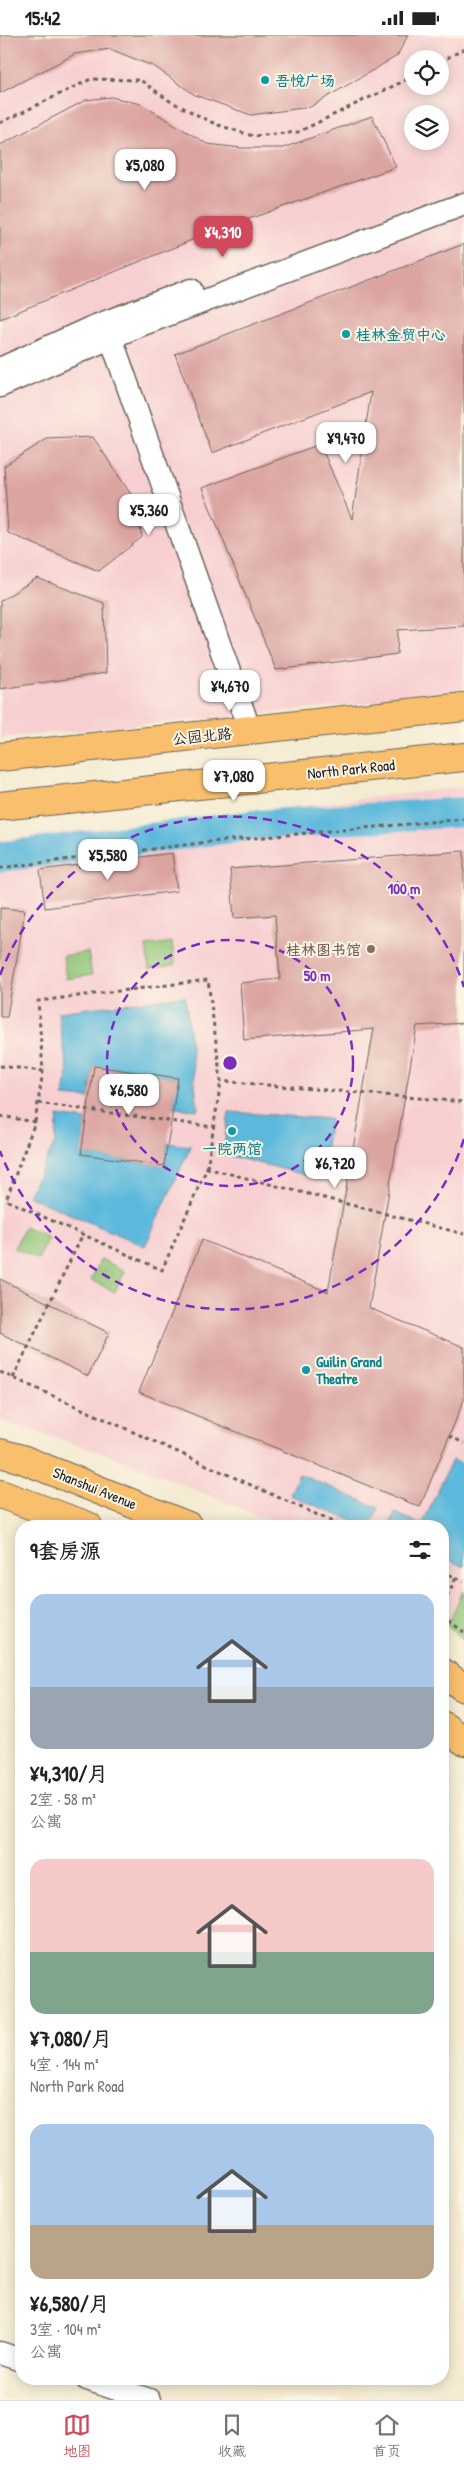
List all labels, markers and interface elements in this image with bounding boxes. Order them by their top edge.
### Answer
text: 15:42 [25,5,60,31]
map controls [404,50,449,150]
button: locate [404,50,449,95]
place label: 吾悦广场 [275,70,335,91]
marker: 吾悦广场 [259,74,271,86]
button: layers [404,105,449,150]
pin: ¥5,080 [104,149,186,191]
text: ¥5,080 [126,154,164,176]
pin: ¥4,310 [182,215,264,258]
text: ¥4,310 [205,221,241,243]
place label: 桂林金贸中心 [356,324,446,345]
marker: 桂林金贸中心 [340,328,352,340]
pin: ¥9,470 [305,421,387,464]
text: ¥9,470 [327,427,365,449]
pin: ¥5,360 [108,493,190,536]
text: ¥5,360 [130,499,168,521]
pin: ¥4,670 [189,669,271,712]
text: ¥4,670 [211,675,249,697]
street label: 公园北路 [171,722,233,750]
street label: North Park Road [306,754,396,784]
pin: ¥7,080 [193,759,275,802]
text: ¥7,080 [214,765,254,787]
pin: ¥5,580 [67,839,149,881]
text: ¥5,580 [89,844,127,866]
text: 100 m [388,878,420,899]
place label: 桂林图书馆 [286,939,361,960]
marker: 桂林图书馆 [365,943,377,955]
text: 50 m [304,965,330,986]
centre of rings [221,1054,239,1072]
pin: ¥6,580 [88,1073,170,1116]
text: ¥6,580 [110,1079,148,1101]
marker: 一院两馆 [226,1125,238,1137]
place label: 一院两馆 [202,1138,262,1159]
pin: ¥6,720 [294,1147,376,1189]
text: ¥6,720 [315,1152,355,1174]
place label: Guilin Grand Theatre [315,1351,382,1389]
marker: Guilin Grand Theatre [300,1364,312,1376]
street label: Shanshui Avenue [50,1462,140,1514]
text: 9套房源 [30,1536,101,1565]
icon: filters [406,1536,434,1564]
icon: home [187,1626,277,1716]
text: ¥4,310/月 [30,1759,108,1788]
text: 2室 · 58 m² [30,1788,96,1810]
text: 公寓 [30,1810,62,1832]
icon: home [187,1891,277,1981]
text: ¥7,080/月 [30,2024,112,2053]
text: 4室 · 144 m² [30,2053,99,2075]
text: North Park Road [30,2075,124,2097]
icon: home [187,2156,277,2246]
text: ¥6,580/月 [30,2289,110,2318]
text: 3室 · 104 m² [30,2318,101,2340]
text: 公寓 [30,2340,62,2362]
tab: 地图 [63,2411,91,2460]
tab: 收藏 [218,2411,246,2460]
tab: 首页 [373,2411,401,2460]

